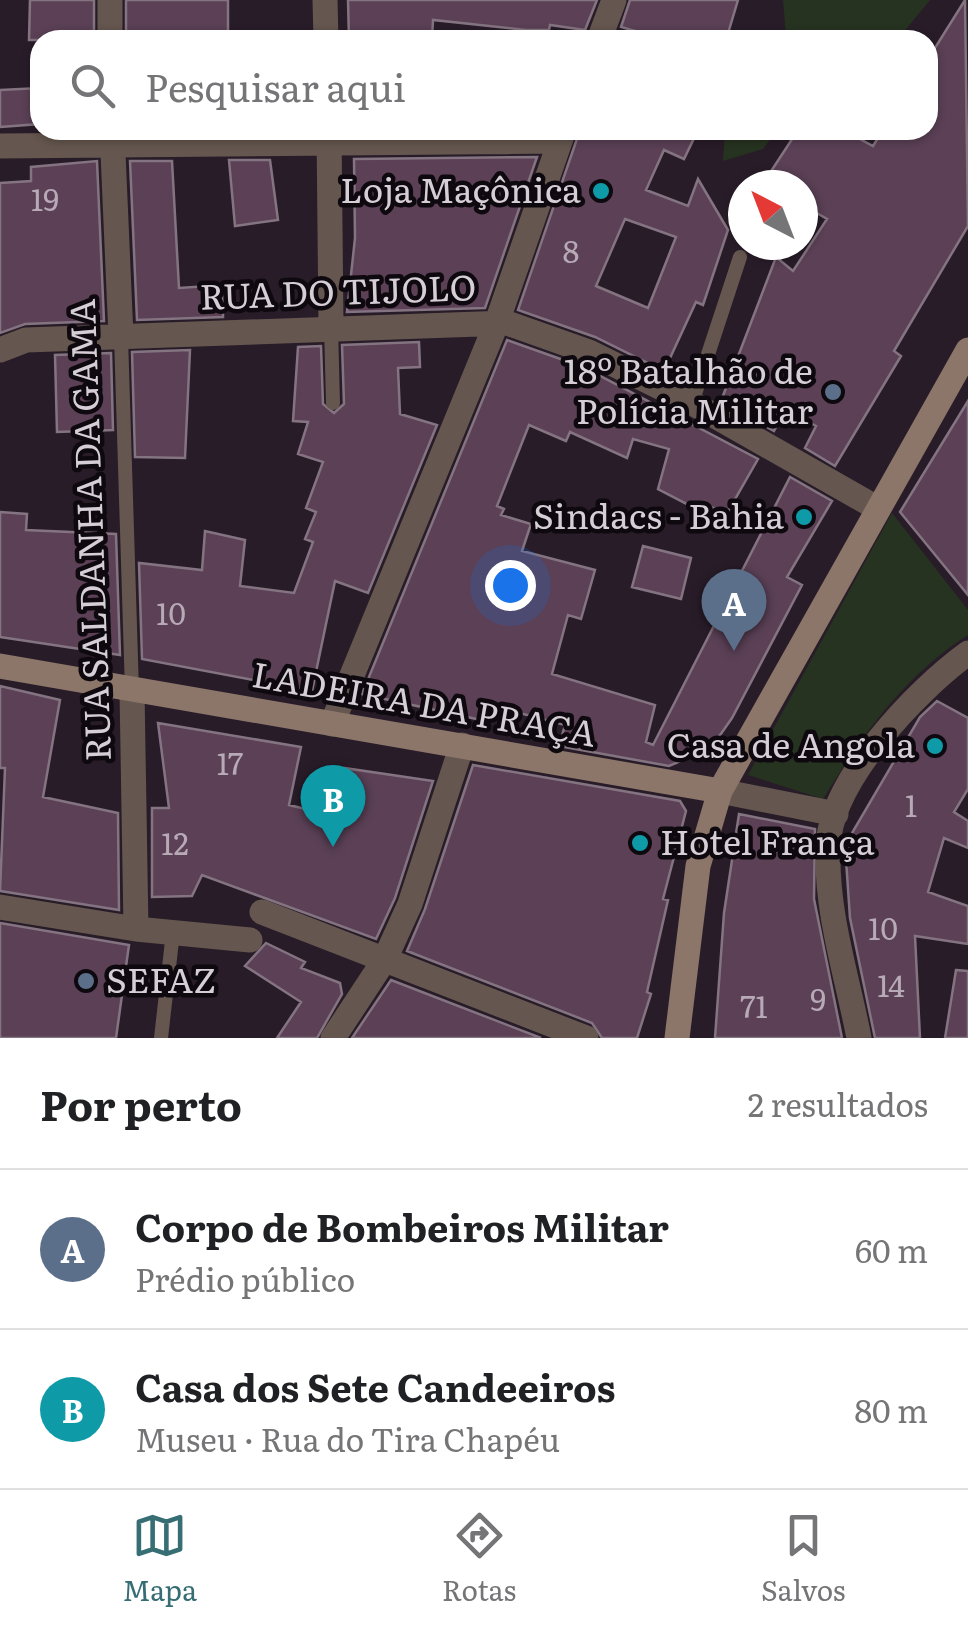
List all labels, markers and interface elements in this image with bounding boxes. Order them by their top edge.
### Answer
search box [30,30,938,140]
text: Pesquisar aqui [145,57,406,114]
icon: search [65,58,120,113]
place label: Loja Maçônica [340,162,581,214]
north arrow [728,170,818,260]
house number: 19 [31,176,59,220]
marker: Loja Maçônica [590,180,612,202]
house number: 8 [563,228,579,272]
street label: RUA DO TIJOLO [199,259,477,321]
street label: RUA SALDANHA DA GAMA [54,298,122,762]
place label: 18º Batalhão de Polícia Militar [564,343,813,435]
marker: 18º Batalhão de Polícia Militar [822,381,844,403]
place label: Sindacs - Bahia [533,488,784,540]
marker: Sindacs - Bahia [793,506,815,528]
your location [485,560,536,611]
pin: A [702,568,766,651]
house number: 10 [156,590,186,634]
street label: LADEIRA DA PRAÇA [249,646,601,758]
place label: Casa de Angola [667,717,915,769]
marker: Casa de Angola [924,735,946,757]
house number: 17 [217,740,243,784]
pin: B [300,764,366,847]
house number: 1 [905,782,917,826]
place label: Hotel França [660,814,875,866]
house number: 12 [161,820,189,864]
marker: Hotel França [629,832,651,854]
house number: 10 [868,905,898,949]
place label: SEFAZ [106,952,216,1004]
house number: 14 [877,962,905,1006]
marker: SEFAZ [75,970,97,992]
house number: 9 [810,976,826,1020]
house number: 71 [740,983,768,1027]
text: Por perto [40,1072,242,1134]
text: 2 resultados [748,1079,928,1127]
text: Corpo de Bombeiros Militar [135,1197,669,1254]
text: A [60,1225,85,1273]
text: 60 m [855,1225,928,1273]
text: Prédio público [135,1254,355,1302]
text: Casa dos Sete Candeeiros [135,1357,615,1414]
text: B [61,1385,84,1433]
text: 80 m [854,1385,928,1433]
text: Museu · Rua do Tira Chapéu [135,1414,560,1462]
tab: Mapa [122,1508,197,1610]
tab: Rotas [442,1508,516,1610]
tab: Salvos [761,1508,846,1610]

